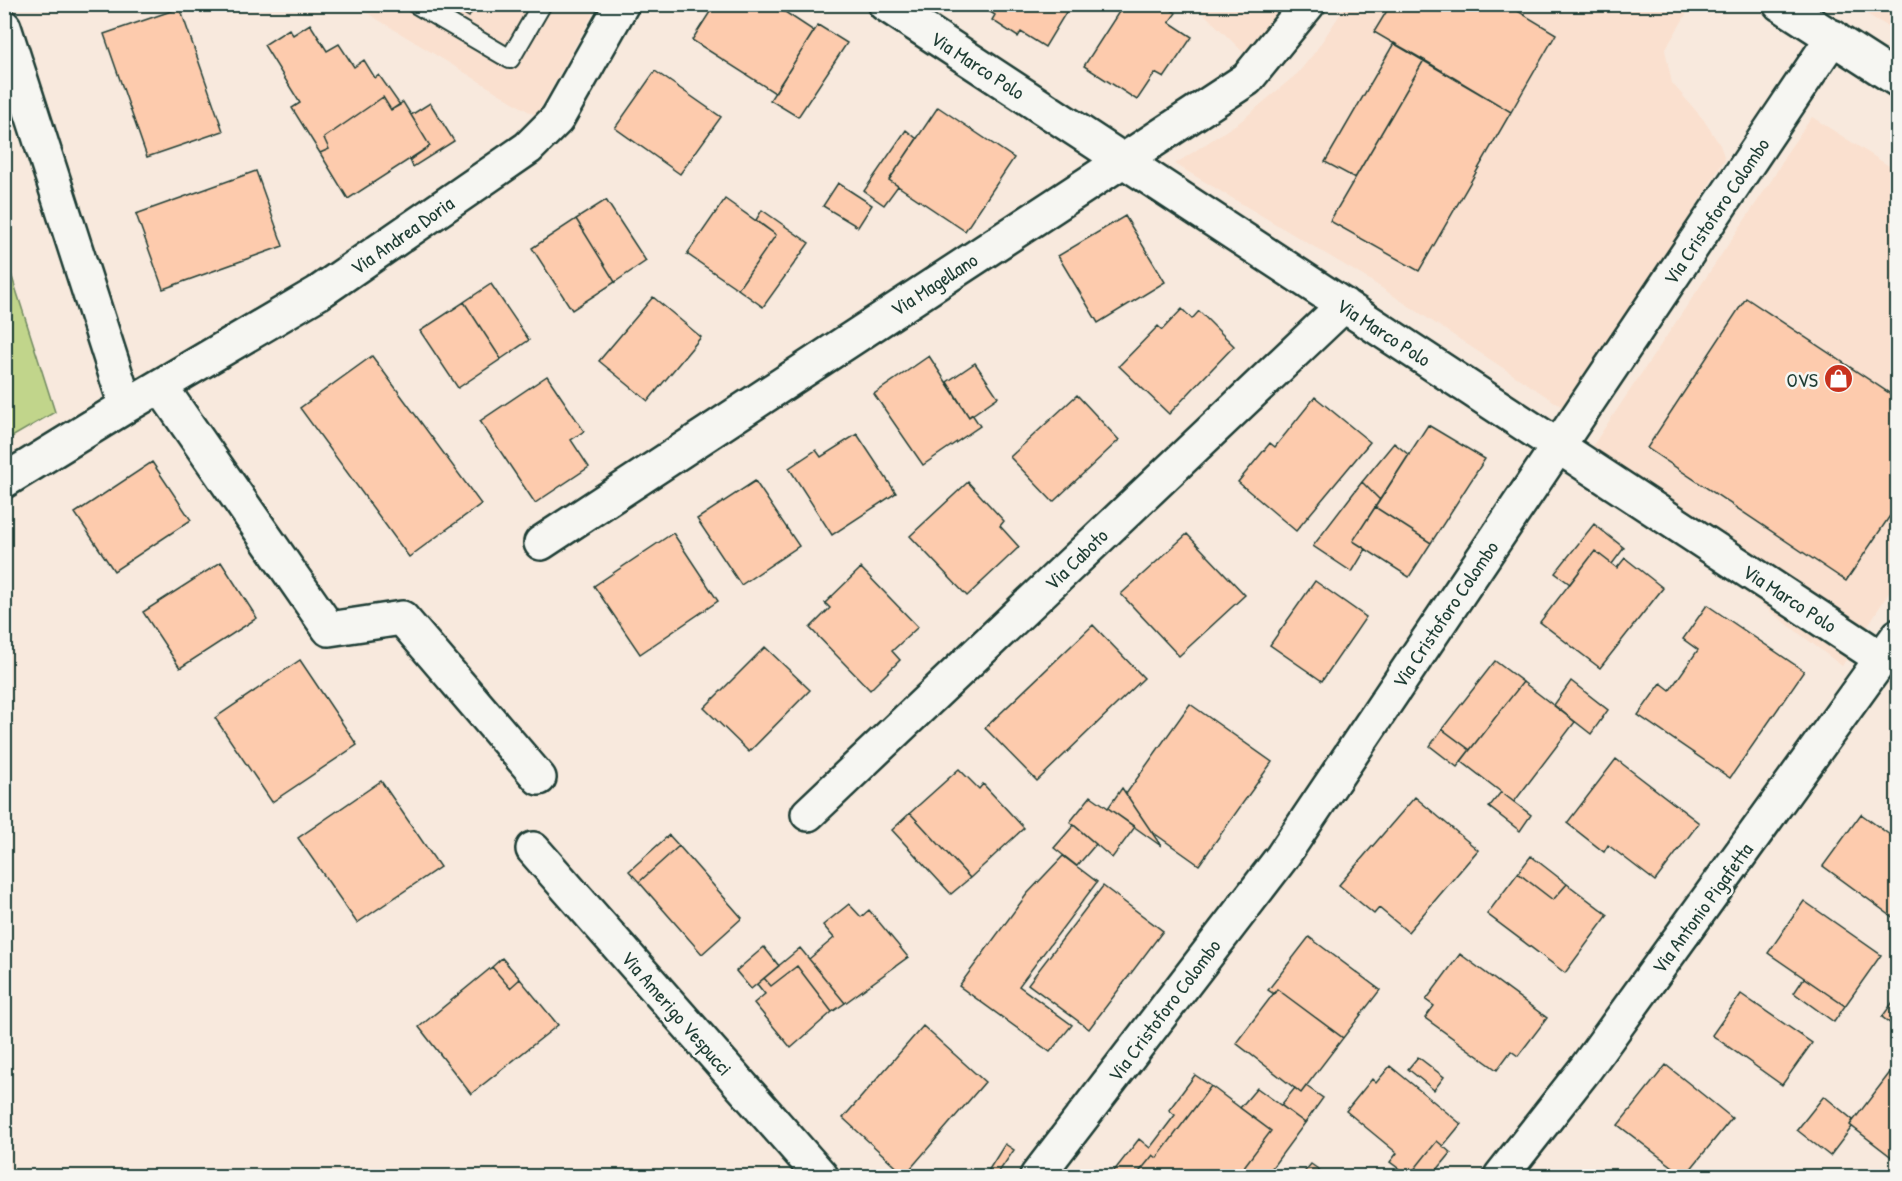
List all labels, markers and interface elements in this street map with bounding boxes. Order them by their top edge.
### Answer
street label: Via Marco Polo [926,25,1030,105]
street label: Via Cristoforo Colombo [1657,132,1775,290]
street label: Via Andrea Doria [345,189,459,281]
street label: Via Magellano [885,246,983,322]
street label: Via Marco Polo [1332,292,1436,372]
shop icon: OVS [1823,363,1855,395]
place label: OVS [1786,366,1818,393]
street label: Via Caboto [1038,522,1114,596]
street label: Via Cristoforo Colombo [1386,535,1504,693]
street label: Via Marco Polo [1738,558,1842,638]
street label: Via Antonio Pigafetta [1645,837,1759,979]
street label: Via Cristoforo Colombo [1102,933,1226,1087]
street label: Via Amerigo Vespucci [615,945,739,1081]

